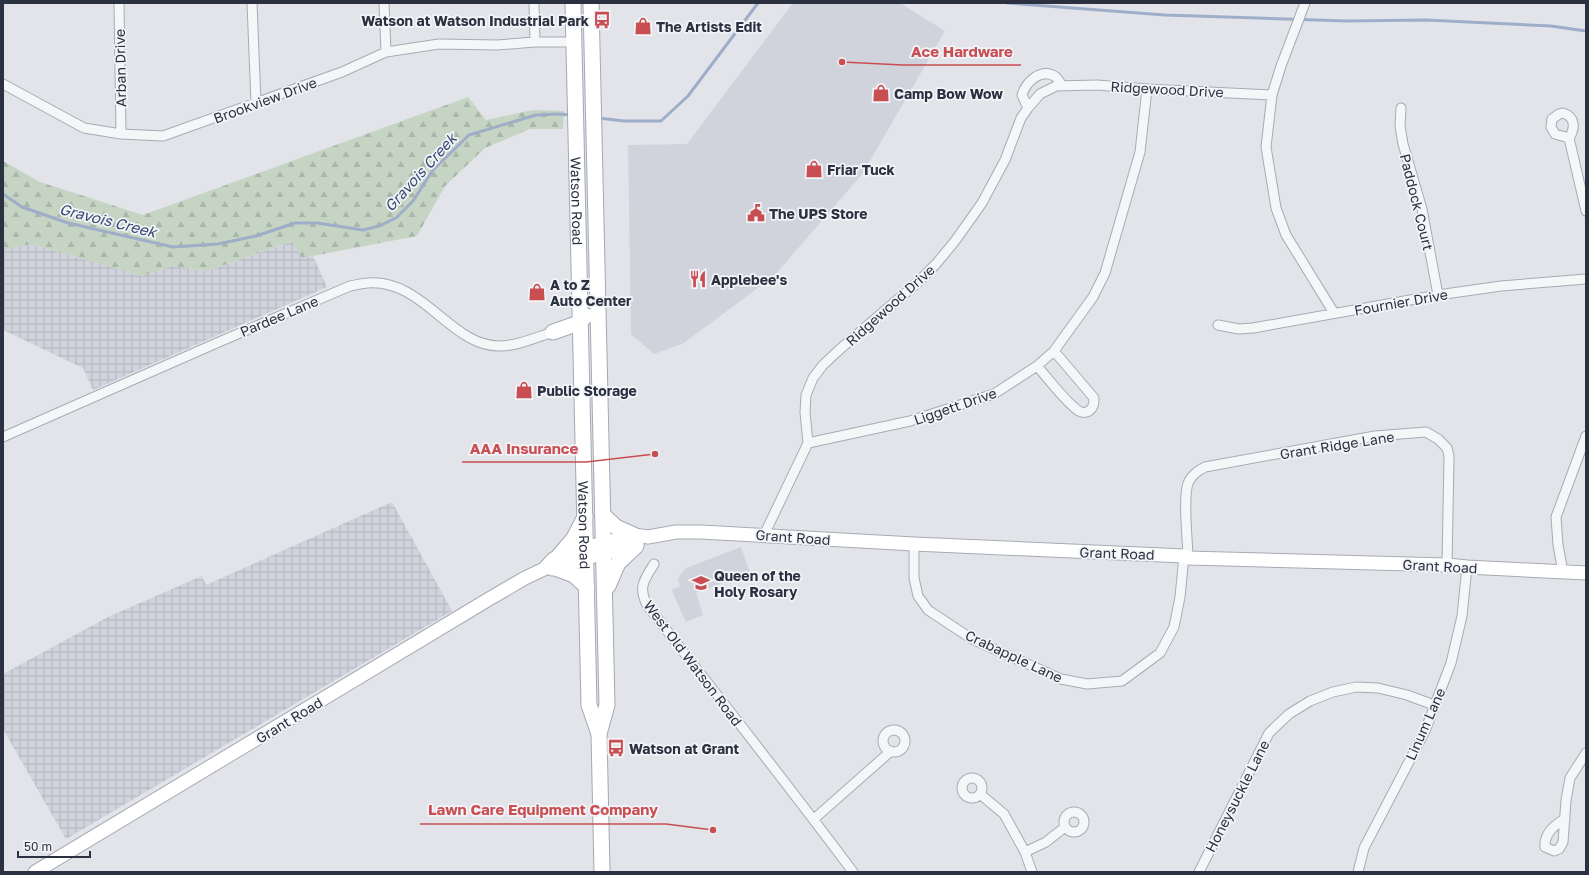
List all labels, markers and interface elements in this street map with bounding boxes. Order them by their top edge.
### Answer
bus stop icon: Watson at Watson Industrial Park [592,10,612,30]
place label: Watson at Watson Industrial Park [361,12,589,29]
shop icon: The Artists Edit [633,16,653,36]
place label: The Artists Edit [656,18,762,35]
street label: Arban Drive [111,29,129,107]
callout: Ace Hardware [903,38,1021,65]
text: Ace Hardware [911,42,1013,60]
street label: Brookview Drive [211,73,319,127]
street label: Ridgewood Drive [1110,78,1224,100]
shop icon: Camp Bow Wow [871,83,891,103]
place label: Camp Bow Wow [894,85,1003,102]
water label: Gravois Creek [380,128,461,215]
street label: Paddock Court [1397,152,1437,252]
street label: Watson Road [568,156,587,245]
shop icon: Friar Tuck [804,159,824,179]
place label: Friar Tuck [827,161,895,178]
water label: Gravois Creek [58,199,160,241]
public building icon: The UPS Store [746,203,766,223]
place label: The UPS Store [769,205,868,222]
street label: Ridgewood Drive [842,261,938,349]
restaurant icon: Applebee's [688,269,708,289]
place label: Applebee's [711,271,787,288]
place label: A to Z Auto Center [550,276,632,309]
shop icon: A to Z Auto Center [527,282,547,302]
street label: Fournier Drive [1353,285,1449,319]
street label: Pardee Lane [237,292,321,340]
shop icon: Public Storage [514,380,534,400]
place label: Public Storage [537,382,637,399]
street label: Liggett Drive [911,384,999,428]
street label: Grant Ridge Lane [1279,428,1395,462]
callout: AAA Insurance [462,435,586,462]
text: AAA Insurance [470,439,578,457]
street label: Watson Road [575,480,594,569]
street label: Grant Road [755,526,831,548]
street label: Grant Road [1079,543,1155,563]
street label: Grant Road [1402,556,1478,576]
place label: Queen of the Holy Rosary [714,567,801,600]
school or university icon: Queen of the Holy Rosary [691,573,711,593]
street label: West Old Watson Road [640,597,746,729]
street label: Crabapple Lane [963,626,1065,686]
street label: Linum Lane [1401,685,1449,763]
street label: Grant Road [252,693,326,747]
street label: Honeysuckle Lane [1201,737,1273,855]
bus stop icon: Watson at Grant [606,738,626,758]
place label: Watson at Grant [629,740,740,757]
callout: Lawn Care Equipment Company [420,797,666,824]
text: Lawn Care Equipment Company [428,800,658,818]
scale bar [18,833,90,859]
text: 50 m [24,839,52,854]

